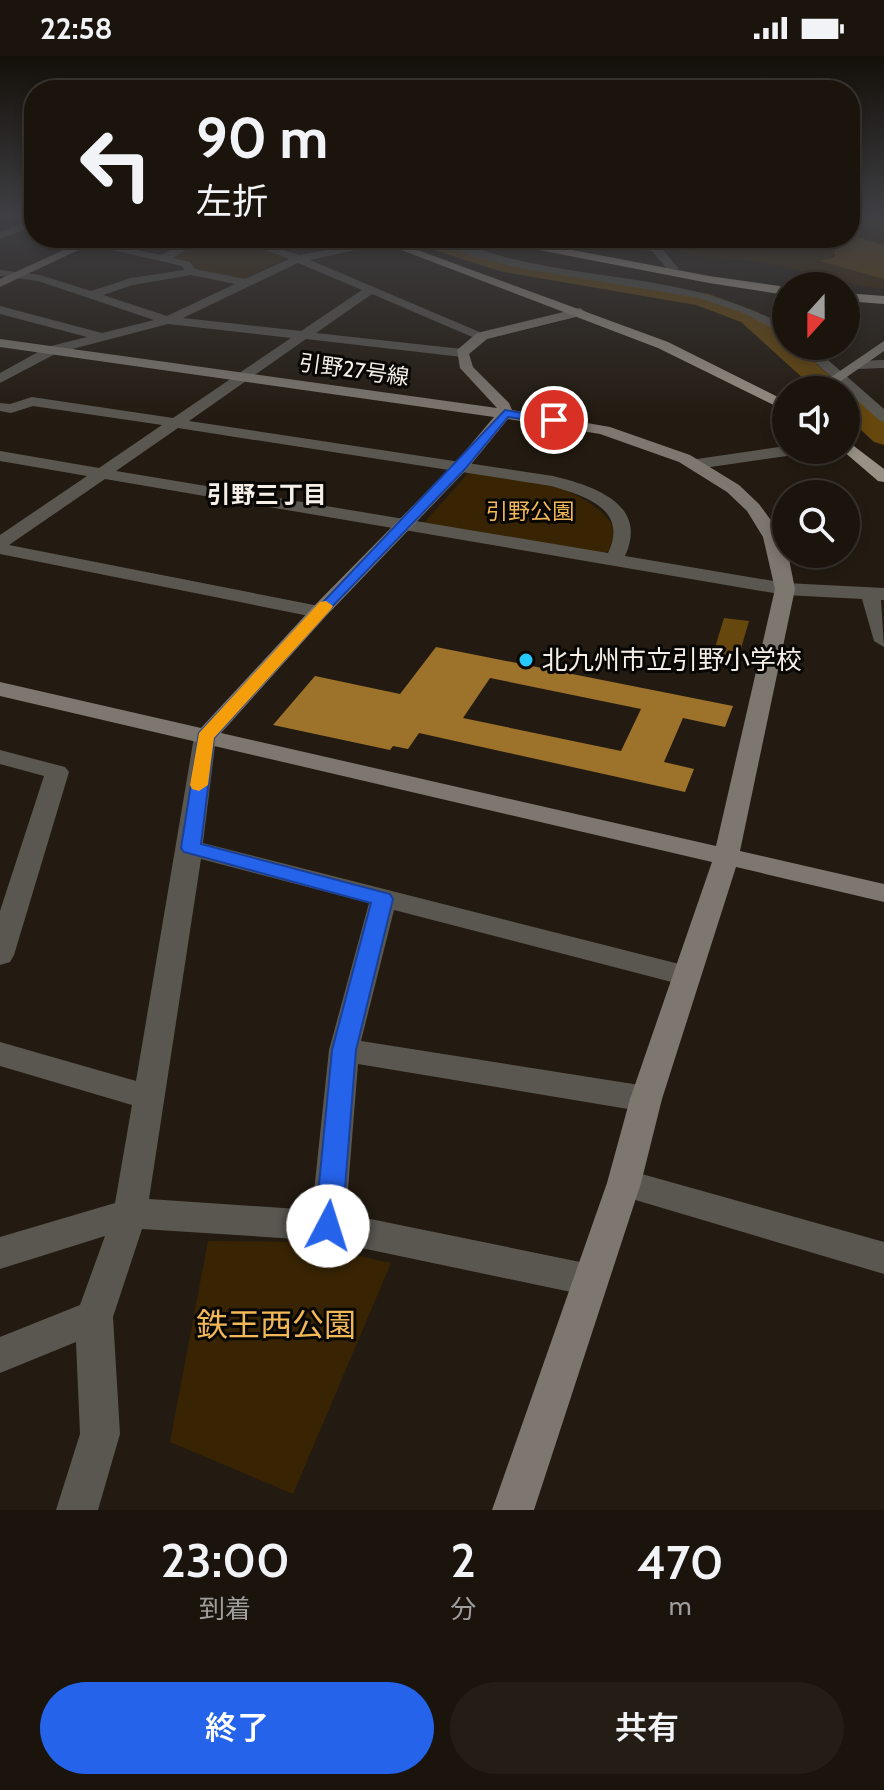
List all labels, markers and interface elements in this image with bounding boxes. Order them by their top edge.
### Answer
text: 22:58 [40,10,113,47]
text: 90 m [196,104,328,172]
icon: left [64,112,168,216]
text: 左折 [196,179,268,223]
north arrow [772,272,860,360]
map controls [772,272,860,568]
street label: 引野27号線 [297,349,411,391]
button: sound [772,376,860,464]
pin [520,386,588,454]
icon: arrive [532,398,576,442]
district label: 引野三丁目 [207,480,327,509]
button: search [772,480,860,568]
park label: 引野公園 [486,498,574,525]
place label: 北九州市立引野小学校 [542,644,802,676]
marker: 北九州市立引野小学校 [517,651,535,669]
position arrow [286,1184,370,1268]
park label: 鉄王西公園 [196,1305,356,1344]
text: 23:00 [161,1531,290,1589]
text: 2 [451,1531,476,1589]
text: 470 [637,1533,723,1591]
text: m [669,1590,692,1622]
text: 到着 [199,1593,251,1625]
text: 分 [450,1593,476,1625]
button: 終了 [40,1682,434,1774]
button: 共有 [450,1682,844,1774]

